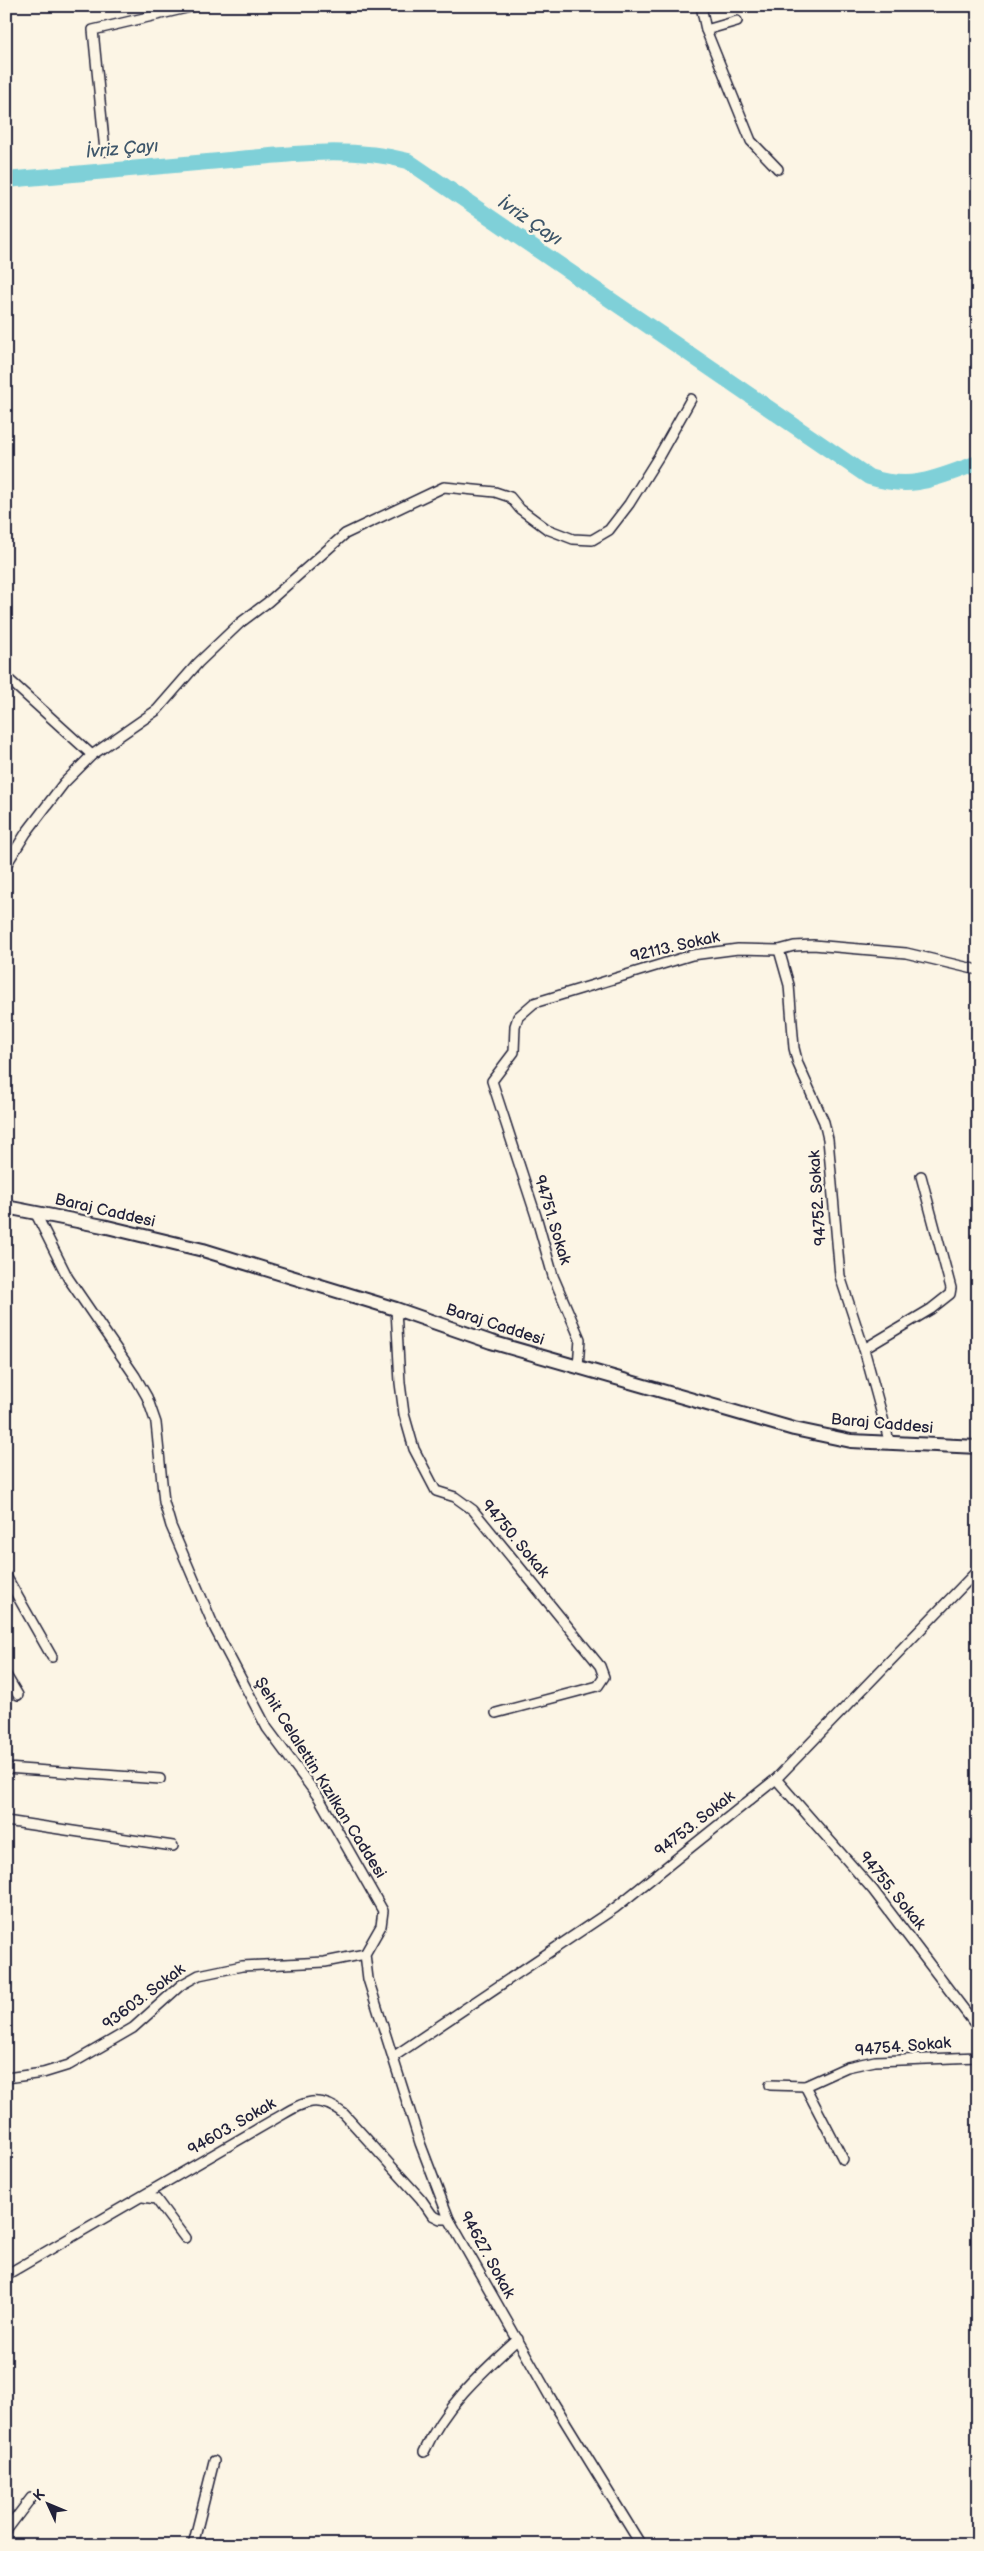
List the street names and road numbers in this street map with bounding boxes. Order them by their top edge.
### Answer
street label: 92113. Sokak [629,927,722,966]
street label: 94752. Sokak [805,1149,831,1246]
street label: 94751. Sokak [529,1173,575,1267]
street label: Baraj Caddesi [53,1190,157,1232]
street label: Baraj Caddesi [443,1300,547,1350]
street label: Baraj Caddesi [830,1410,934,1438]
street label: 94750. Sokak [477,1496,553,1582]
street label: Şehit Celalettin Kızılkan Caddesi [250,1674,390,1882]
street label: 94753. Sokak [651,1787,739,1861]
street label: 94755. Sokak [855,1848,930,1934]
street label: 93603. Sokak [99,1960,189,2034]
street label: 94754. Sokak [854,2033,952,2061]
street label: 94603. Sokak [185,2094,279,2160]
street label: 94627. Sokak [455,2208,519,2302]

